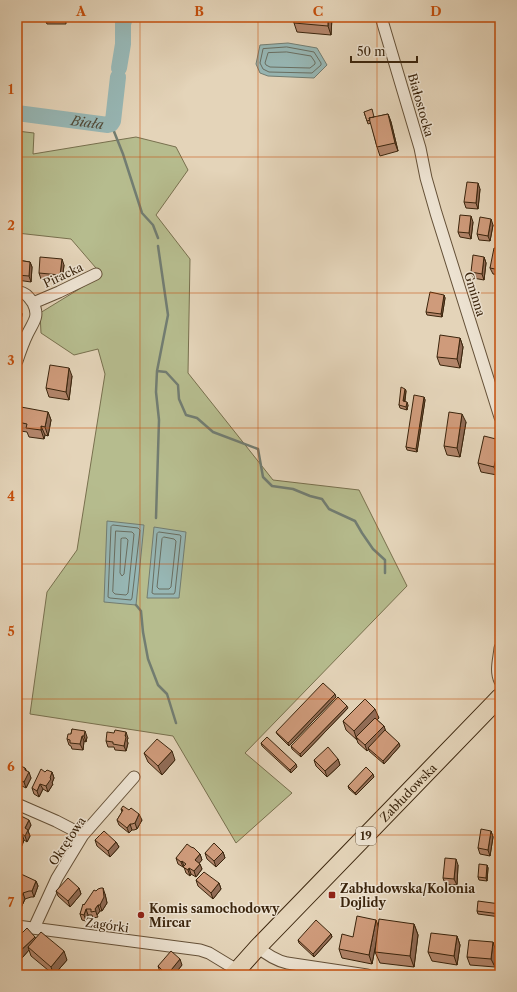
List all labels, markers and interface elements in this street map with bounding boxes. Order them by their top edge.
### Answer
text: A [75,3,87,19]
text: B [194,3,204,19]
text: C [313,3,323,19]
text: D [430,3,442,19]
scale bar [351,38,417,64]
text: 50 m [357,44,386,59]
street label: Białostocka [405,72,437,139]
text: 1 [8,81,14,97]
water label: Biała [69,112,105,132]
text: 2 [7,217,15,233]
street label: Piracka [41,259,86,291]
street label: Gminna [461,270,489,319]
text: 3 [7,352,15,368]
text: 4 [7,488,15,504]
text: 5 [7,623,15,639]
text: 6 [7,758,15,774]
street label: Zabłudowska [376,760,440,824]
street label: Okrętowa [45,813,89,868]
road number: 19 [356,827,376,845]
place label: Zabłudowska/Kolonia Dojlidy [340,881,476,910]
marker: Zabłudowska/Kolonia Dojlidy [327,890,337,900]
text: 7 [8,894,15,910]
place label: Komis samochodowy Mircar [149,901,280,930]
marker: Komis samochodowy Mircar [136,910,146,920]
street label: Zagórki [84,915,130,936]

